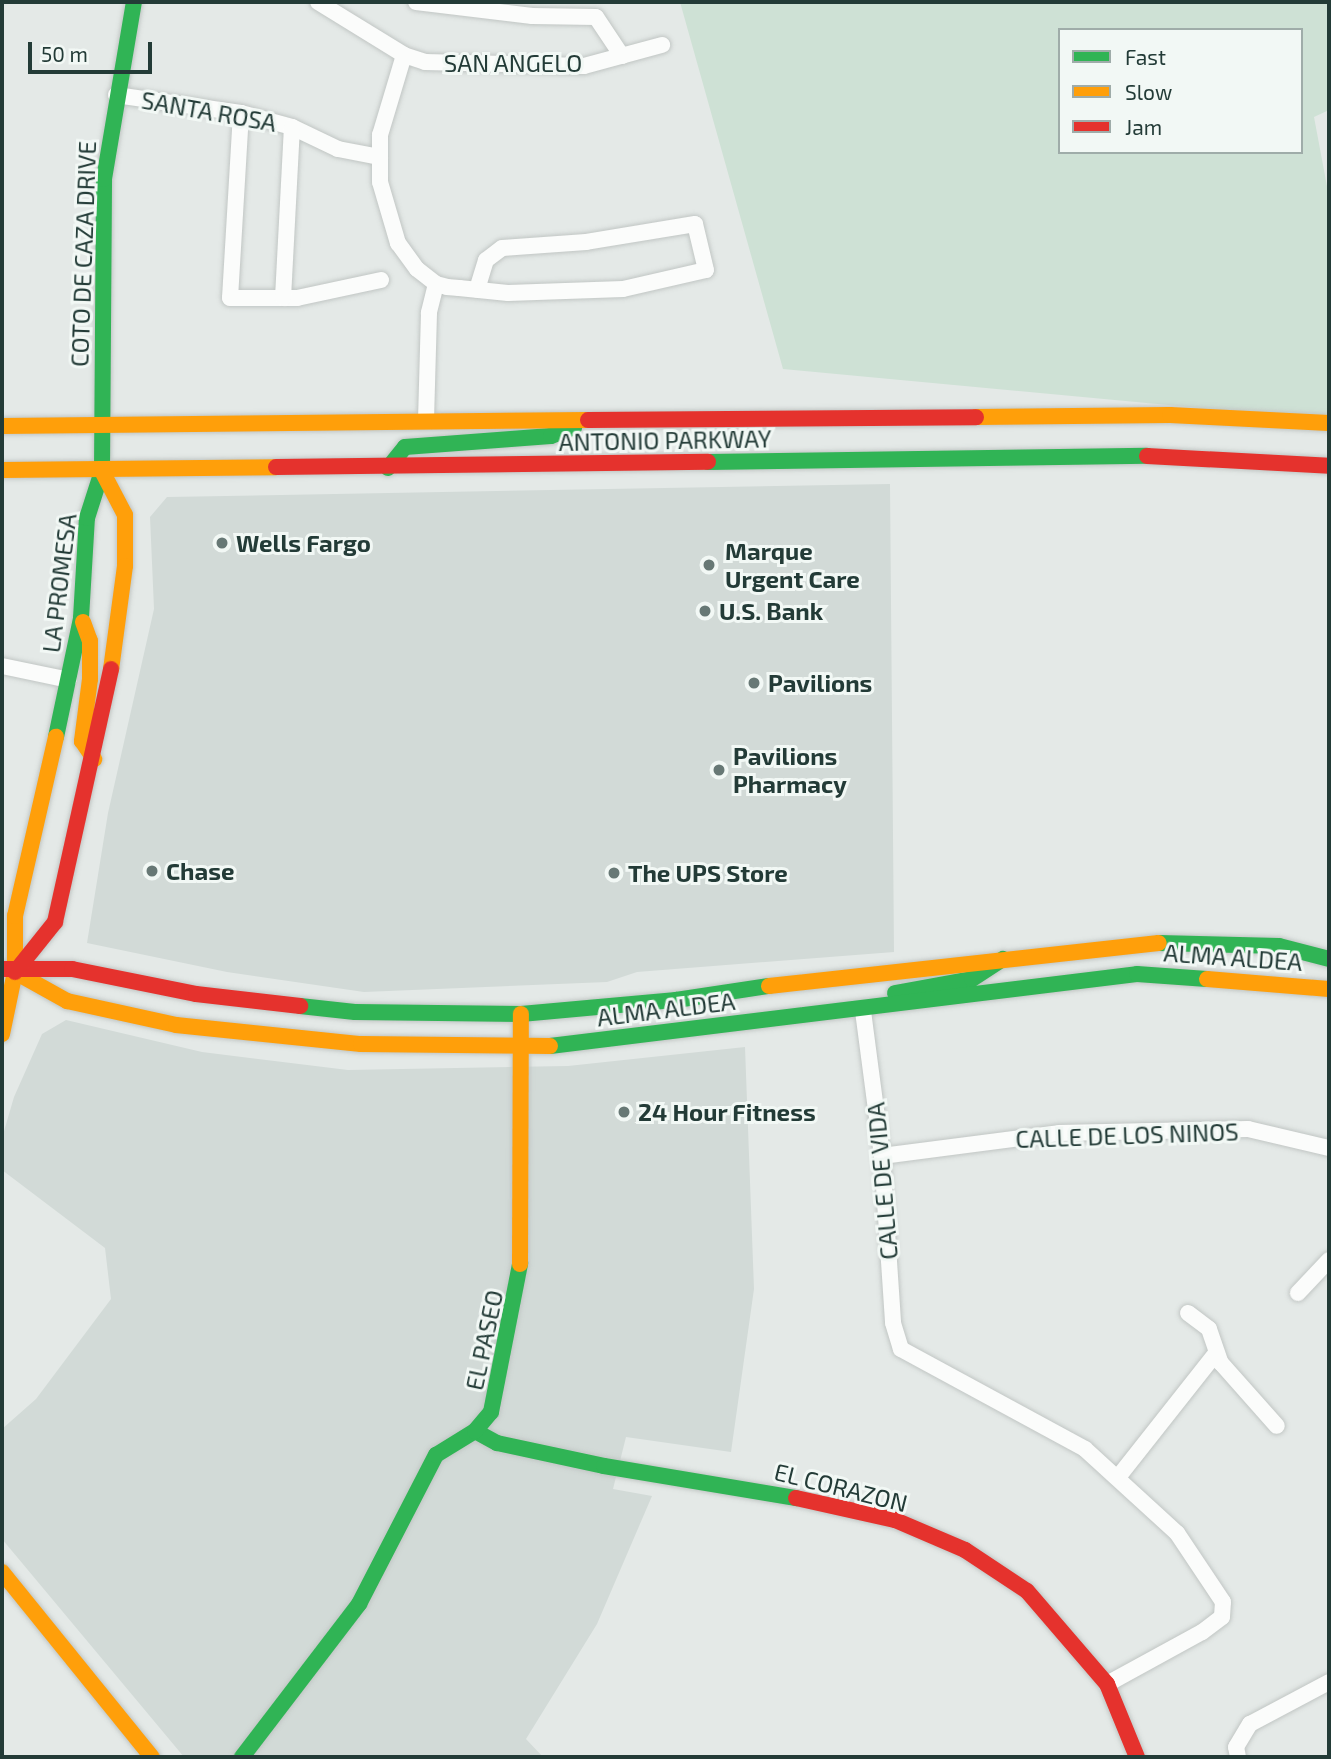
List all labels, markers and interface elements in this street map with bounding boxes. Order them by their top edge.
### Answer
scale bar [32,28,156,72]
legend [1058,28,1303,154]
text: 50 m [41,41,88,66]
text: Fast [1125,44,1166,69]
street label: SAN ANGELO [443,49,583,77]
text: Slow [1125,79,1172,104]
street label: SANTA ROSA [139,85,279,137]
text: Jam [1125,114,1162,139]
street label: COTO DE CAZA DRIVE [65,140,101,368]
street label: ANTONIO PARKWAY [558,424,772,456]
street label: LA PROMESA [36,512,82,654]
place label: Wells Fargo [236,529,371,557]
marker: Wells Fargo [214,535,230,551]
place label: Marque Urgent Care [725,537,860,593]
marker: Marque Urgent Care [699,555,719,575]
place label: U.S. Bank [719,597,823,625]
marker: U.S. Bank [697,603,713,619]
place label: Pavilions [768,669,872,697]
marker: Pavilions [746,675,762,691]
place label: Pavilions Pharmacy [733,742,847,798]
marker: Pavilions Pharmacy [711,762,727,778]
place label: Chase [166,857,234,885]
place label: The UPS Store [628,859,788,887]
marker: Chase [144,863,160,879]
marker: The UPS Store [606,865,622,881]
street label: ALMA ALDEA [1162,938,1304,976]
street label: ALMA ALDEA [595,986,737,1032]
place label: 24 Hour Fitness [638,1098,816,1126]
street label: CALLE DE VIDA [861,1101,903,1261]
marker: 24 Hour Fitness [616,1104,632,1120]
street label: CALLE DE LOS NINOS [1015,1117,1239,1153]
street label: EL PASEO [459,1287,509,1393]
street label: EL CORAZON [771,1456,911,1518]

